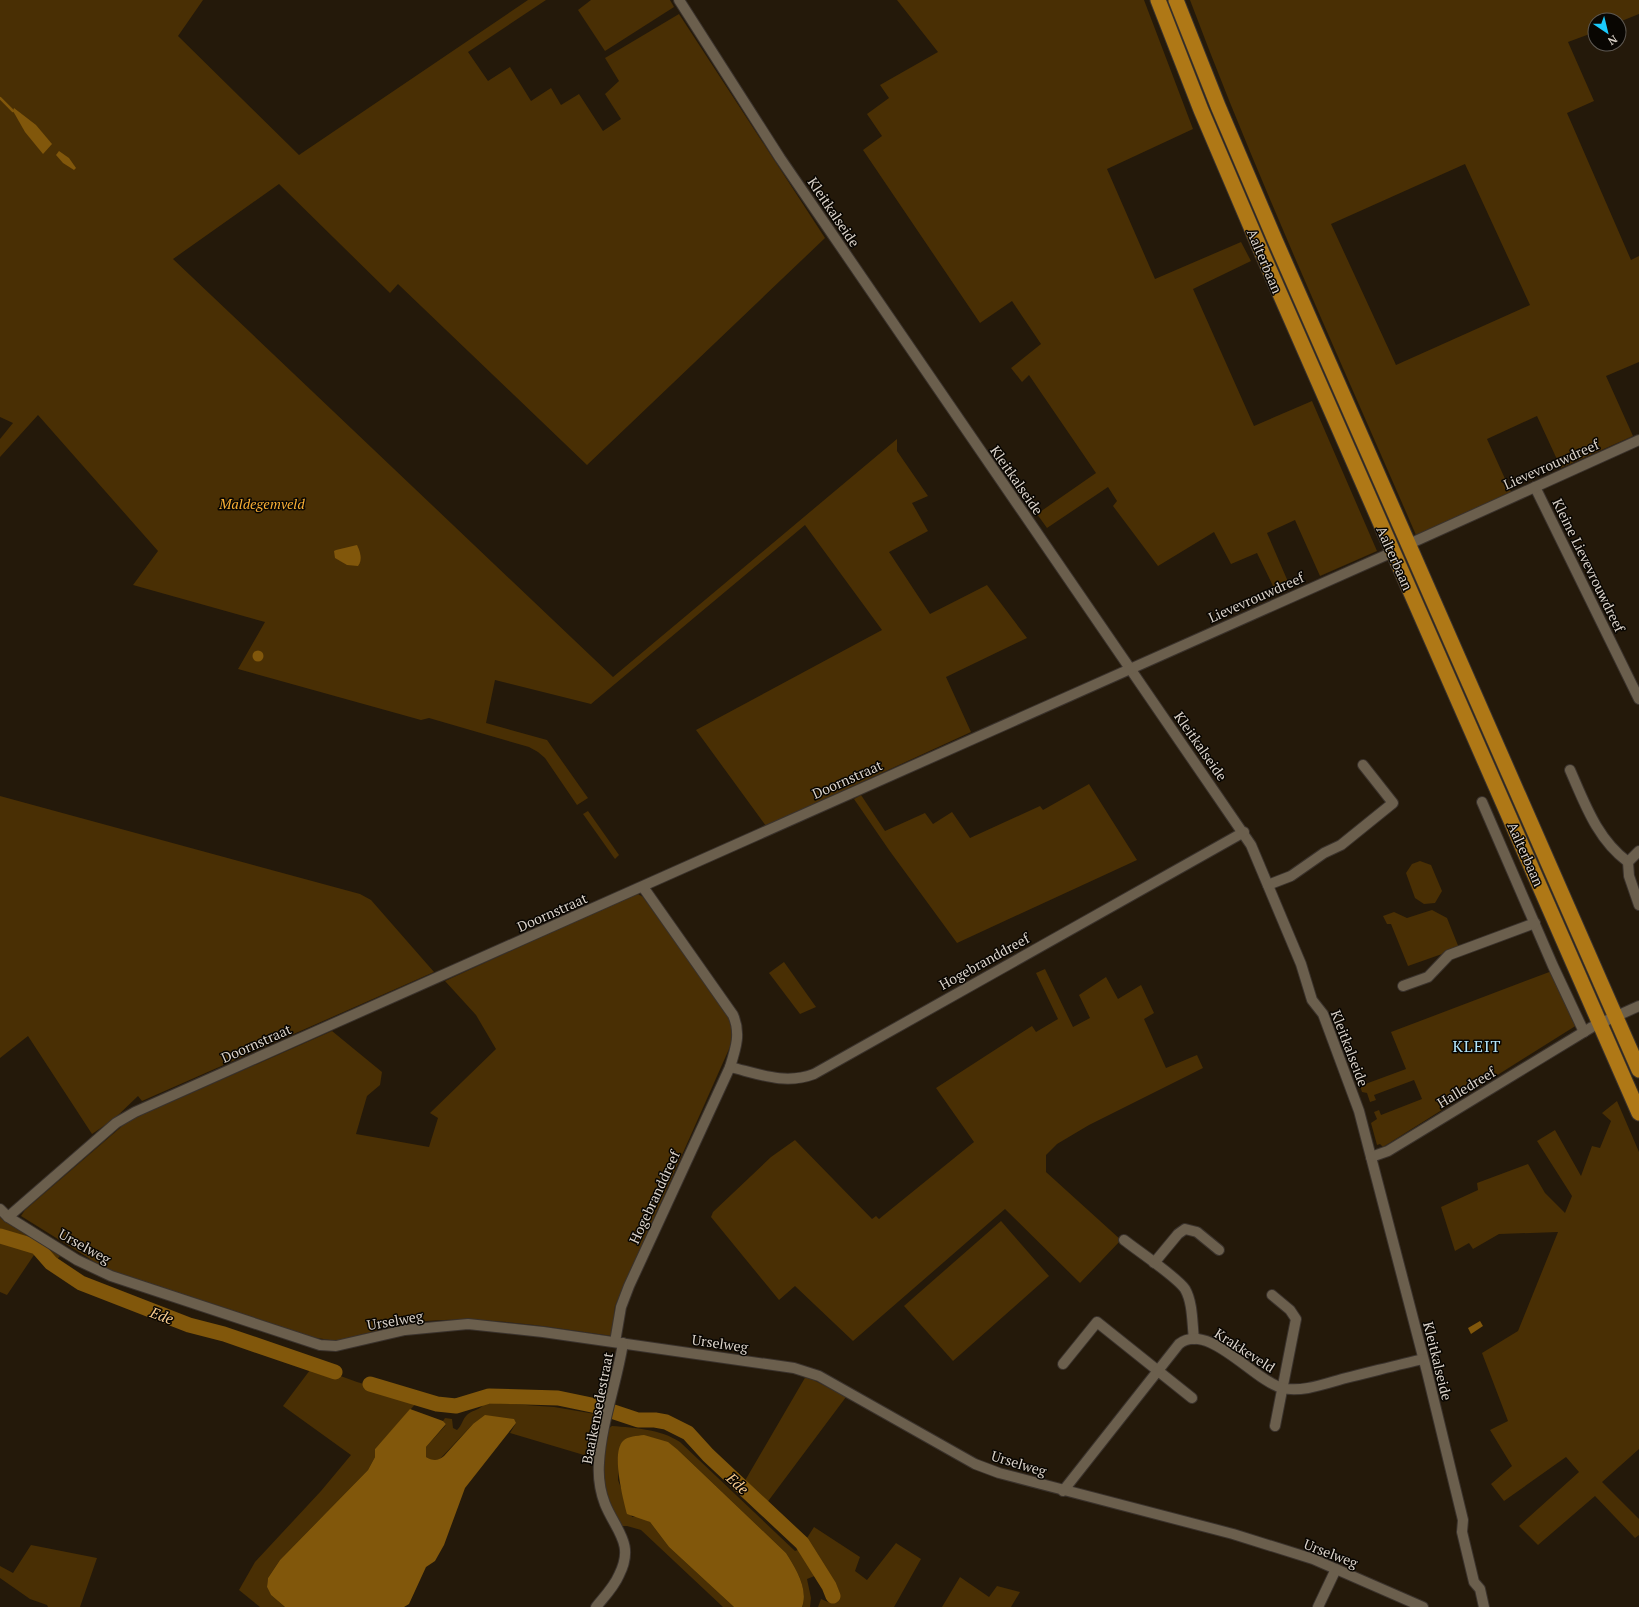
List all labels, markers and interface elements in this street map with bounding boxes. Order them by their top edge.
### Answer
north arrow [1587,12,1627,52]
text: N [1605,32,1620,49]
street label: Kleitkalseide [804,173,864,251]
street label: Aalterbaan [1243,226,1287,297]
street label: Lievevrouwdreef [1500,434,1603,494]
street label: Kleitkalseide [986,442,1048,518]
park label: Maldegemveld [218,494,305,513]
street label: Kleine Lievevrouwdreef [1548,495,1630,636]
street label: Aalterbaan [1372,523,1418,594]
street label: Lievevrouwdreef [1205,567,1308,627]
street label: Kleitkalseide [1170,708,1232,784]
street label: Doornstraat [809,755,886,803]
street label: Aalterbaan [1503,819,1549,890]
street label: Doornstraat [514,888,591,936]
street label: Hogebranddreef [935,928,1034,994]
street label: Kleitkalseide [1327,1007,1373,1089]
street label: Doornstraat [218,1019,295,1067]
district label: KLEIT [1453,1035,1501,1057]
street label: Halledreef [1433,1062,1500,1112]
street label: Hogebranddreef [624,1146,684,1247]
street label: Urselweg [56,1224,115,1268]
water label: Ede [147,1301,177,1329]
street label: Urselweg [366,1306,425,1334]
street label: Kleitkalseide [1419,1320,1457,1402]
street label: Krakkeveld [1211,1323,1279,1377]
street label: Urselweg [691,1330,750,1356]
street label: Baaikensedestraat [577,1350,617,1465]
street label: Urselweg [989,1446,1049,1481]
water label: Ede [722,1467,754,1498]
street label: Urselweg [1301,1534,1361,1572]

